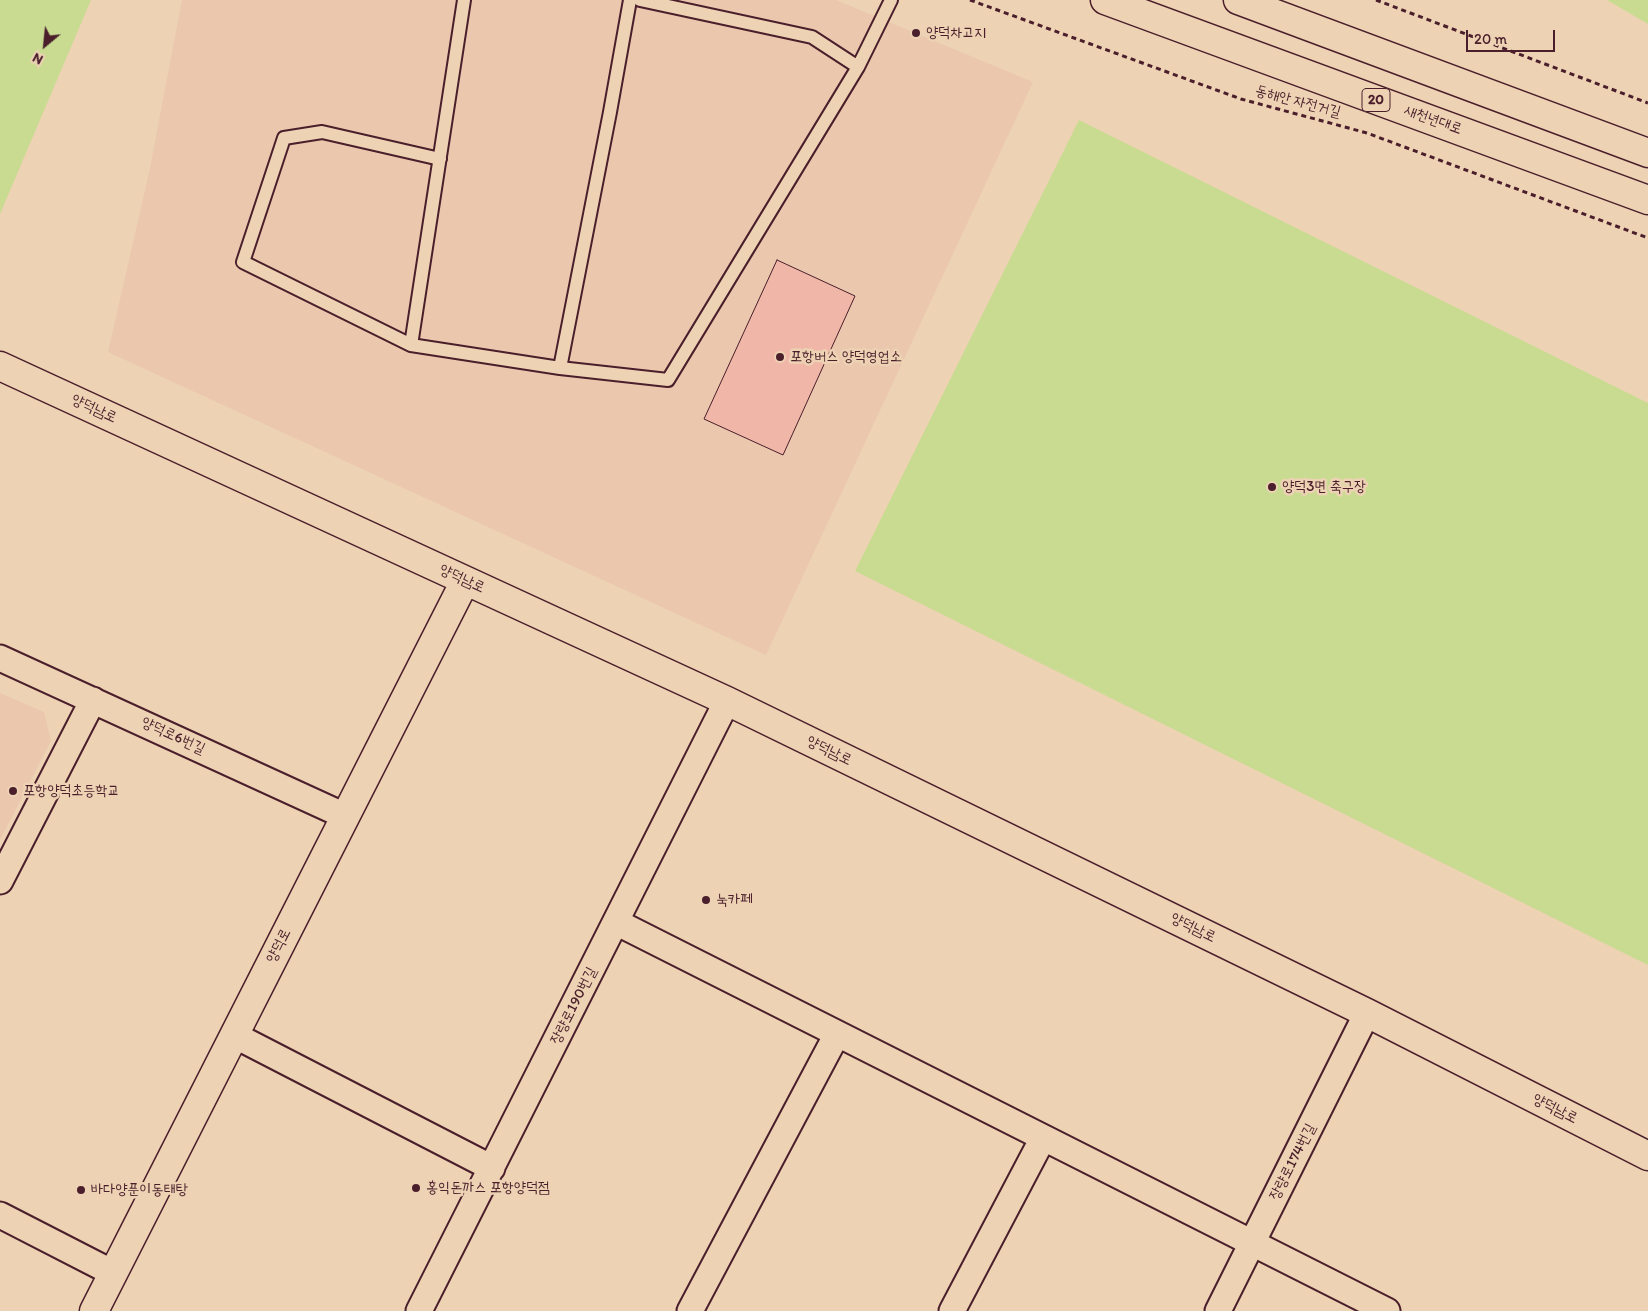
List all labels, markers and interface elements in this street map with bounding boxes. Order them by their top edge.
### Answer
north arrow [20,20,70,70]
scale bar [1468,20,1557,52]
place label: 양덕차고지 [926,24,986,42]
marker: 양덕차고지 [910,27,922,39]
text: 20 m [1474,30,1507,48]
text: N [30,49,46,68]
street label: 동해안 자전거길 [1253,82,1343,122]
road number: 20 [1362,88,1390,112]
street label: 새천년대로 [1402,101,1464,139]
place label: 포항버스 양덕영업소 [790,348,902,366]
marker: 포항버스 양덕영업소 [774,351,786,363]
street label: 양덕남로 [68,391,120,427]
place label: 양덕3면 축구장 [1282,478,1366,496]
marker: 양덕3면 축구장 [1266,481,1278,493]
street label: 양덕남로 [436,561,488,597]
street label: 양덕로6번길 [138,713,208,759]
street label: 양덕남로 [803,732,855,770]
place label: 포항양덕초등학교 [23,782,120,800]
marker: 포항양덕초등학교 [7,785,19,797]
place label: 눅카페 [716,891,752,909]
marker: 눅카페 [700,894,712,906]
street label: 양덕남로 [1167,909,1219,947]
street label: 양덕로 [263,926,295,966]
street label: 장량로190번길 [547,964,601,1048]
street label: 양덕남로 [1529,1090,1581,1128]
street label: 장량로174번길 [1266,1121,1320,1203]
place label: 홍익돈까스 포항양덕점 [426,1179,550,1197]
place label: 바다양푼이동태탕 [91,1181,188,1199]
marker: 홍익돈까스 포항양덕점 [410,1182,422,1194]
marker: 바다양푼이동태탕 [75,1184,87,1196]

